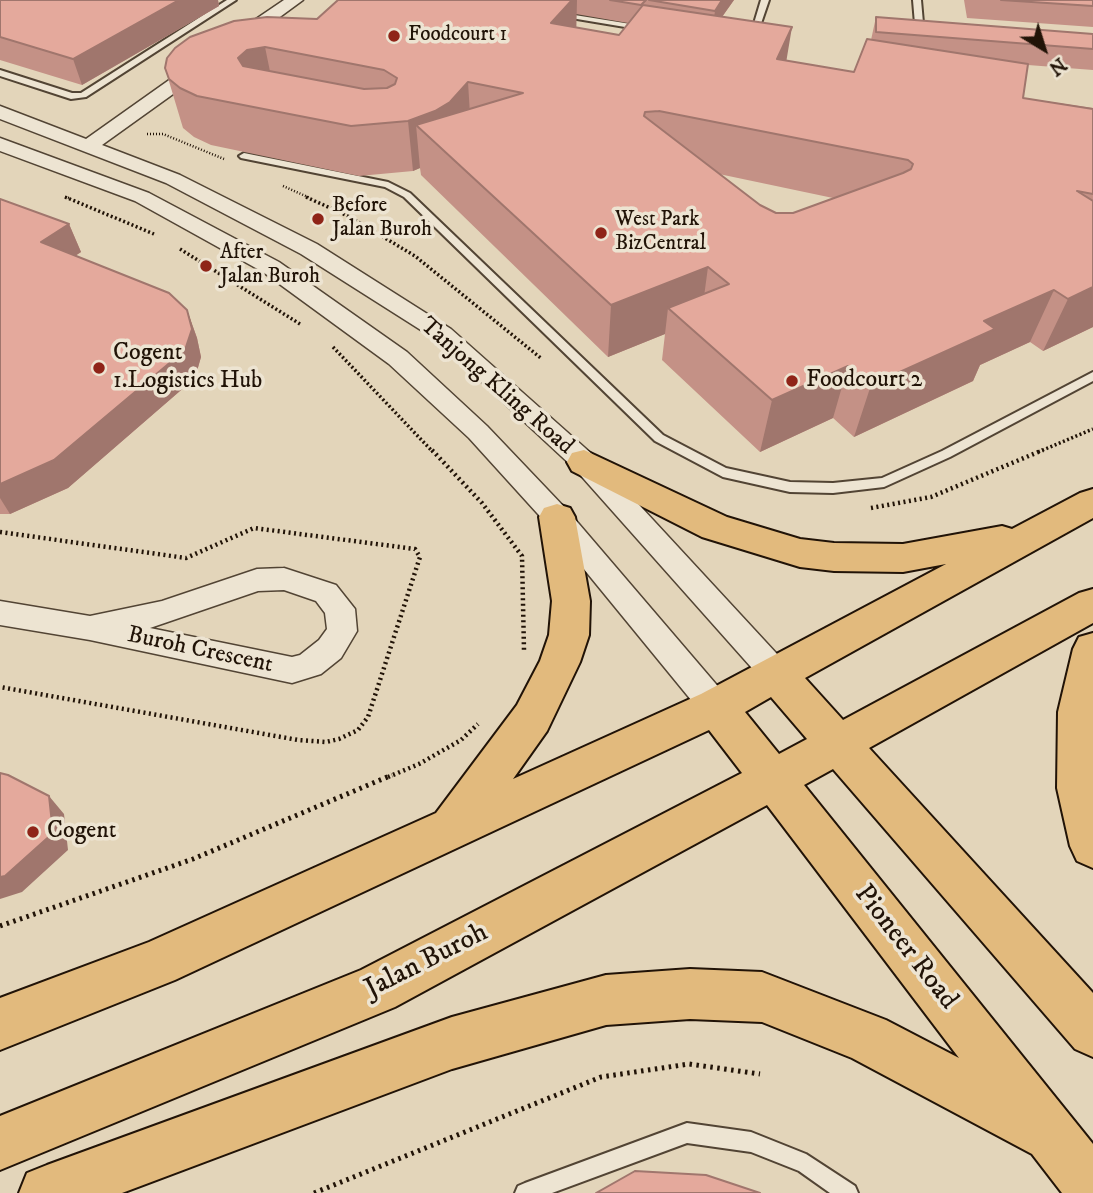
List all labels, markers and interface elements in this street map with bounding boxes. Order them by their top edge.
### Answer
north arrow [1009,14,1079,84]
place label: Foodcourt 1 [408,23,507,49]
marker: Foodcourt 1 [386,28,402,44]
text: N [1044,52,1070,80]
place label: Before Jalan Buroh [332,194,432,244]
place label: West Park BizCentral [615,208,706,258]
marker: Before Jalan Buroh [310,211,326,227]
marker: West Park BizCentral [593,225,609,241]
place label: After Jalan Buroh [220,241,320,291]
marker: After Jalan Buroh [198,258,214,274]
street label: Tanjong Kling Road [413,312,579,462]
place label: Cogent 1.Logistics Hub [113,340,262,396]
marker: Cogent 1.Logistics Hub [91,360,107,376]
place label: Foodcourt 2 [806,367,922,395]
marker: Foodcourt 2 [784,373,800,389]
street label: Buroh Crescent [125,622,275,680]
place label: Cogent [47,818,116,846]
marker: Cogent [25,824,41,840]
street label: Pioneer Road [846,879,964,1017]
street label: Jalan Buroh [360,917,494,1007]

